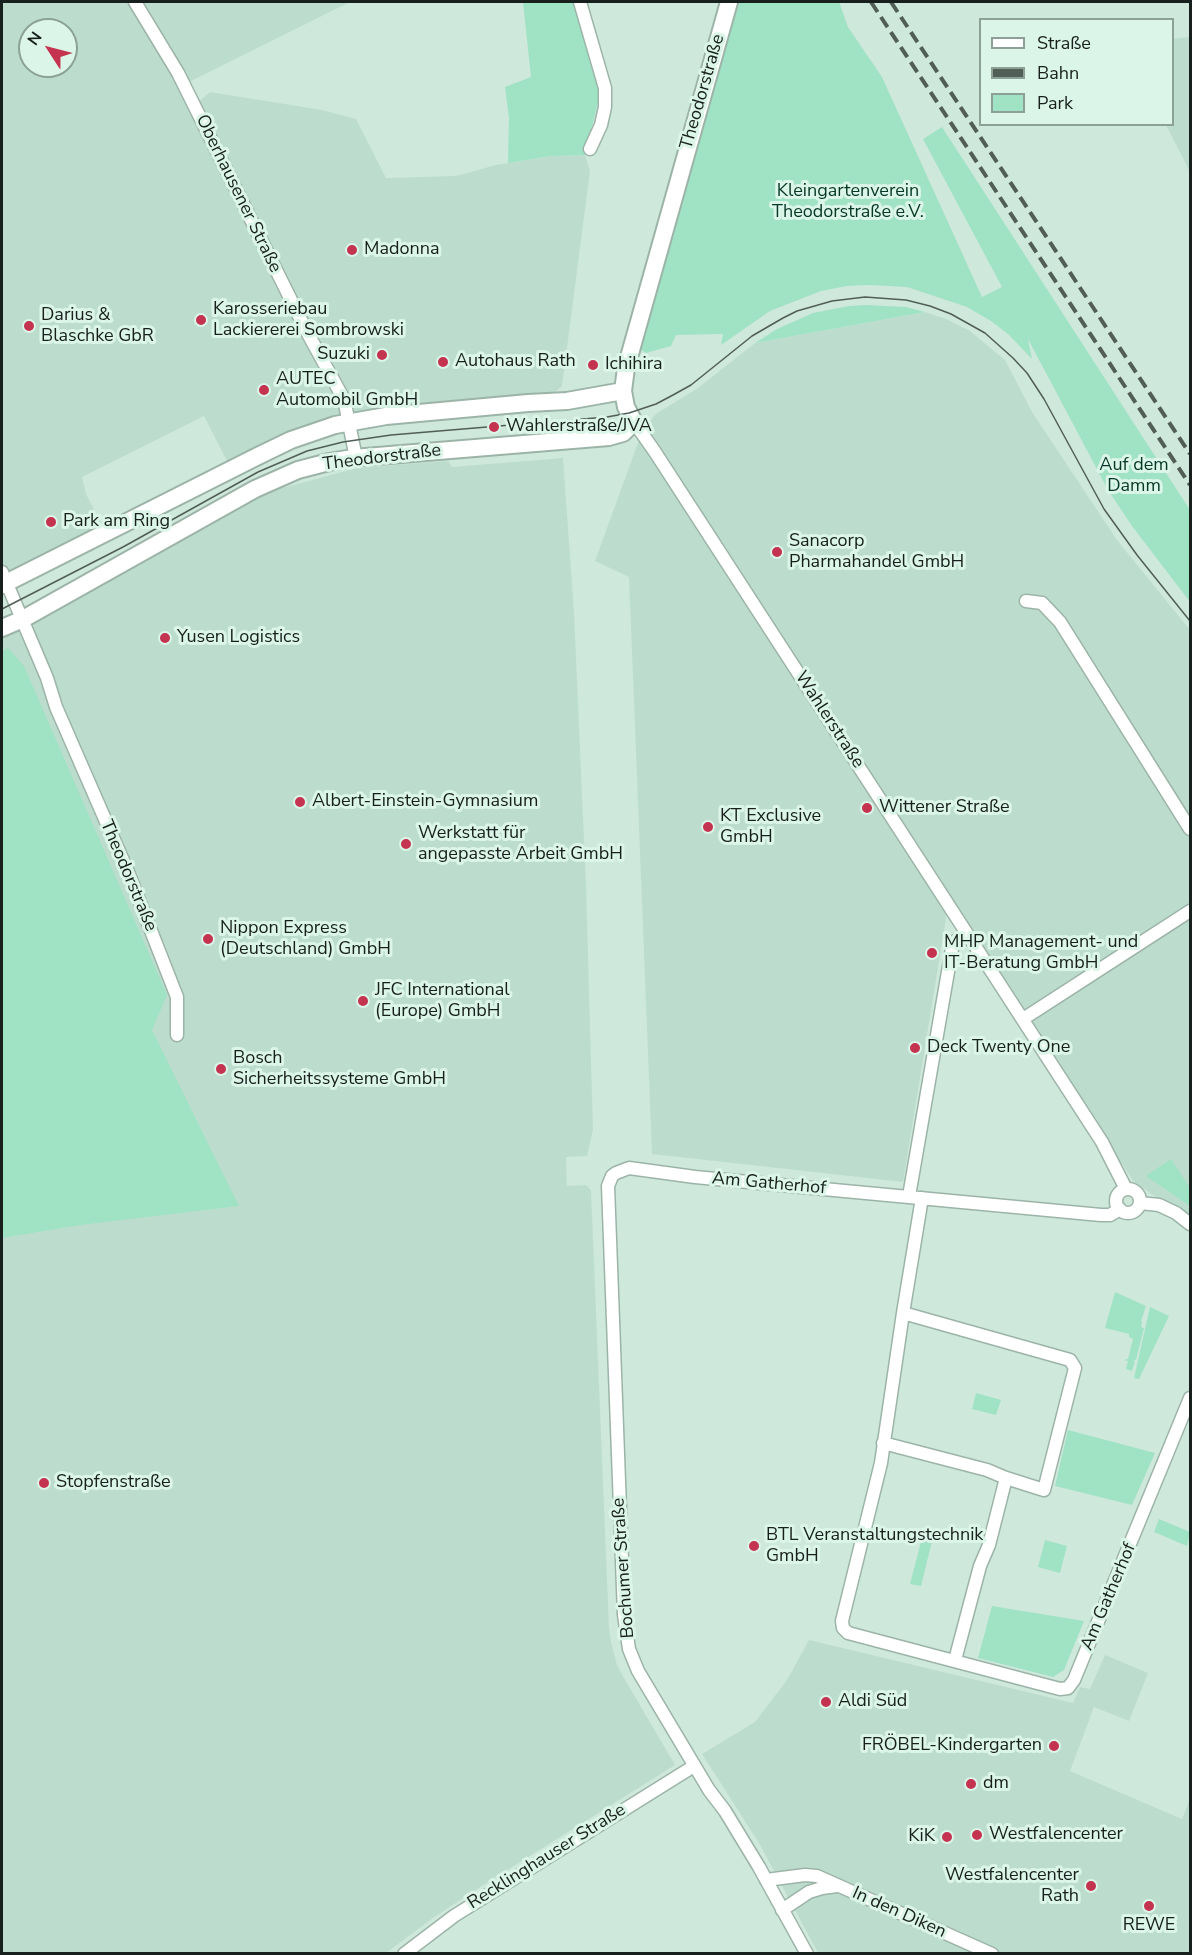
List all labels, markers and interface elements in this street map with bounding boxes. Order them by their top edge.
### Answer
north arrow [18,18,78,78]
legend [979,18,1174,126]
text: N [23,27,47,50]
text: Straße [1037,31,1091,55]
street label: Theodorstraße [676,32,730,152]
text: Bahn [1037,61,1079,85]
text: Park [1037,91,1073,115]
street label: Oberhausener Straße [190,111,286,277]
park label: Kleingartenverein Theodorstraße e.V. [772,181,924,224]
place label: Madonna [364,239,439,261]
marker: Madonna [345,243,359,257]
place label: Karosseriebau Lackiererei Sombrowski [213,299,404,342]
place label: Darius & Blaschke GbR [41,305,154,348]
marker: Karosseriebau Lackiererei Sombrowski [194,313,208,327]
marker: Darius & Blaschke GbR [22,319,36,333]
place label: Suzuki [317,344,370,366]
marker: Suzuki [375,348,389,362]
place label: Autohaus Rath [455,351,576,373]
place label: Ichihira [605,354,663,376]
marker: Autohaus Rath [436,355,450,369]
marker: Ichihira [586,358,600,372]
place label: AUTEC Automobil GmbH [276,369,418,412]
marker: AUTEC Automobil GmbH [257,383,271,397]
place label: Wahlerstraße/JVA [506,416,652,438]
marker: Wahlerstraße/JVA [487,420,501,434]
street label: Theodorstraße [322,440,442,476]
park label: Auf dem Damm [1099,455,1169,498]
place label: Park am Ring [63,511,170,533]
marker: Park am Ring [44,515,58,529]
place label: Sanacorp Pharmahandel GmbH [789,531,964,574]
marker: Sanacorp Pharmahandel GmbH [770,545,784,559]
place label: Yusen Logistics [177,627,300,649]
marker: Yusen Logistics [158,631,172,645]
street label: Wahlerstraße [790,668,868,772]
place label: Albert-Einstein-Gymnasium [312,791,538,813]
marker: Albert-Einstein-Gymnasium [293,795,307,809]
place label: Wittener Straße [879,797,1010,819]
marker: Wittener Straße [860,801,874,815]
place label: KT Exclusive GmbH [720,806,821,848]
street label: Theodorstraße [95,817,161,935]
marker: KT Exclusive GmbH [701,820,715,834]
place label: Werkstatt für angepasste Arbeit GmbH [418,823,623,866]
marker: Werkstatt für angepasste Arbeit GmbH [399,837,413,851]
place label: Nippon Express (Deutschland) GmbH [220,918,391,960]
marker: Nippon Express (Deutschland) GmbH [201,932,215,946]
place label: MHP Management- und IT-Beratung GmbH [944,932,1138,974]
marker: MHP Management- und IT-Beratung GmbH [925,946,939,960]
place label: JFC International (Europe) GmbH [375,980,510,1022]
marker: JFC International (Europe) GmbH [356,994,370,1008]
place label: Deck Twenty One [927,1037,1070,1059]
marker: Deck Twenty One [908,1041,922,1055]
place label: Bosch Sicherheitssysteme GmbH [233,1048,446,1090]
marker: Bosch Sicherheitssysteme GmbH [214,1062,228,1076]
street label: Am Gatherhof [711,1168,827,1200]
place label: Stopfenstraße [56,1472,171,1494]
marker: Stopfenstraße [37,1476,51,1490]
street label: Bochumer Straße [608,1497,640,1639]
place label: BTL Veranstaltungstechnik GmbH [766,1525,983,1568]
marker: BTL Veranstaltungstechnik GmbH [747,1539,761,1553]
street label: Am Gatherhof [1077,1540,1141,1654]
place label: Aldi Süd [838,1691,907,1713]
marker: Aldi Süd [819,1695,833,1709]
place label: FRÖBEL-Kindergarten [862,1735,1042,1757]
marker: FRÖBEL-Kindergarten [1047,1739,1061,1753]
place label: dm [983,1773,1009,1795]
marker: dm [964,1777,978,1791]
street label: Recklinghauser Straße [464,1800,630,1914]
place label: Westfalencenter [989,1824,1123,1846]
place label: KiK [908,1826,935,1848]
marker: Westfalencenter [970,1828,984,1842]
marker: KiK [940,1830,954,1844]
place label: Westfalencenter Rath [945,1865,1079,1908]
marker: Westfalencenter Rath [1084,1879,1098,1893]
street label: In den Diken [849,1883,949,1943]
marker: REWE [1142,1899,1156,1913]
place label: REWE [1123,1915,1175,1937]

